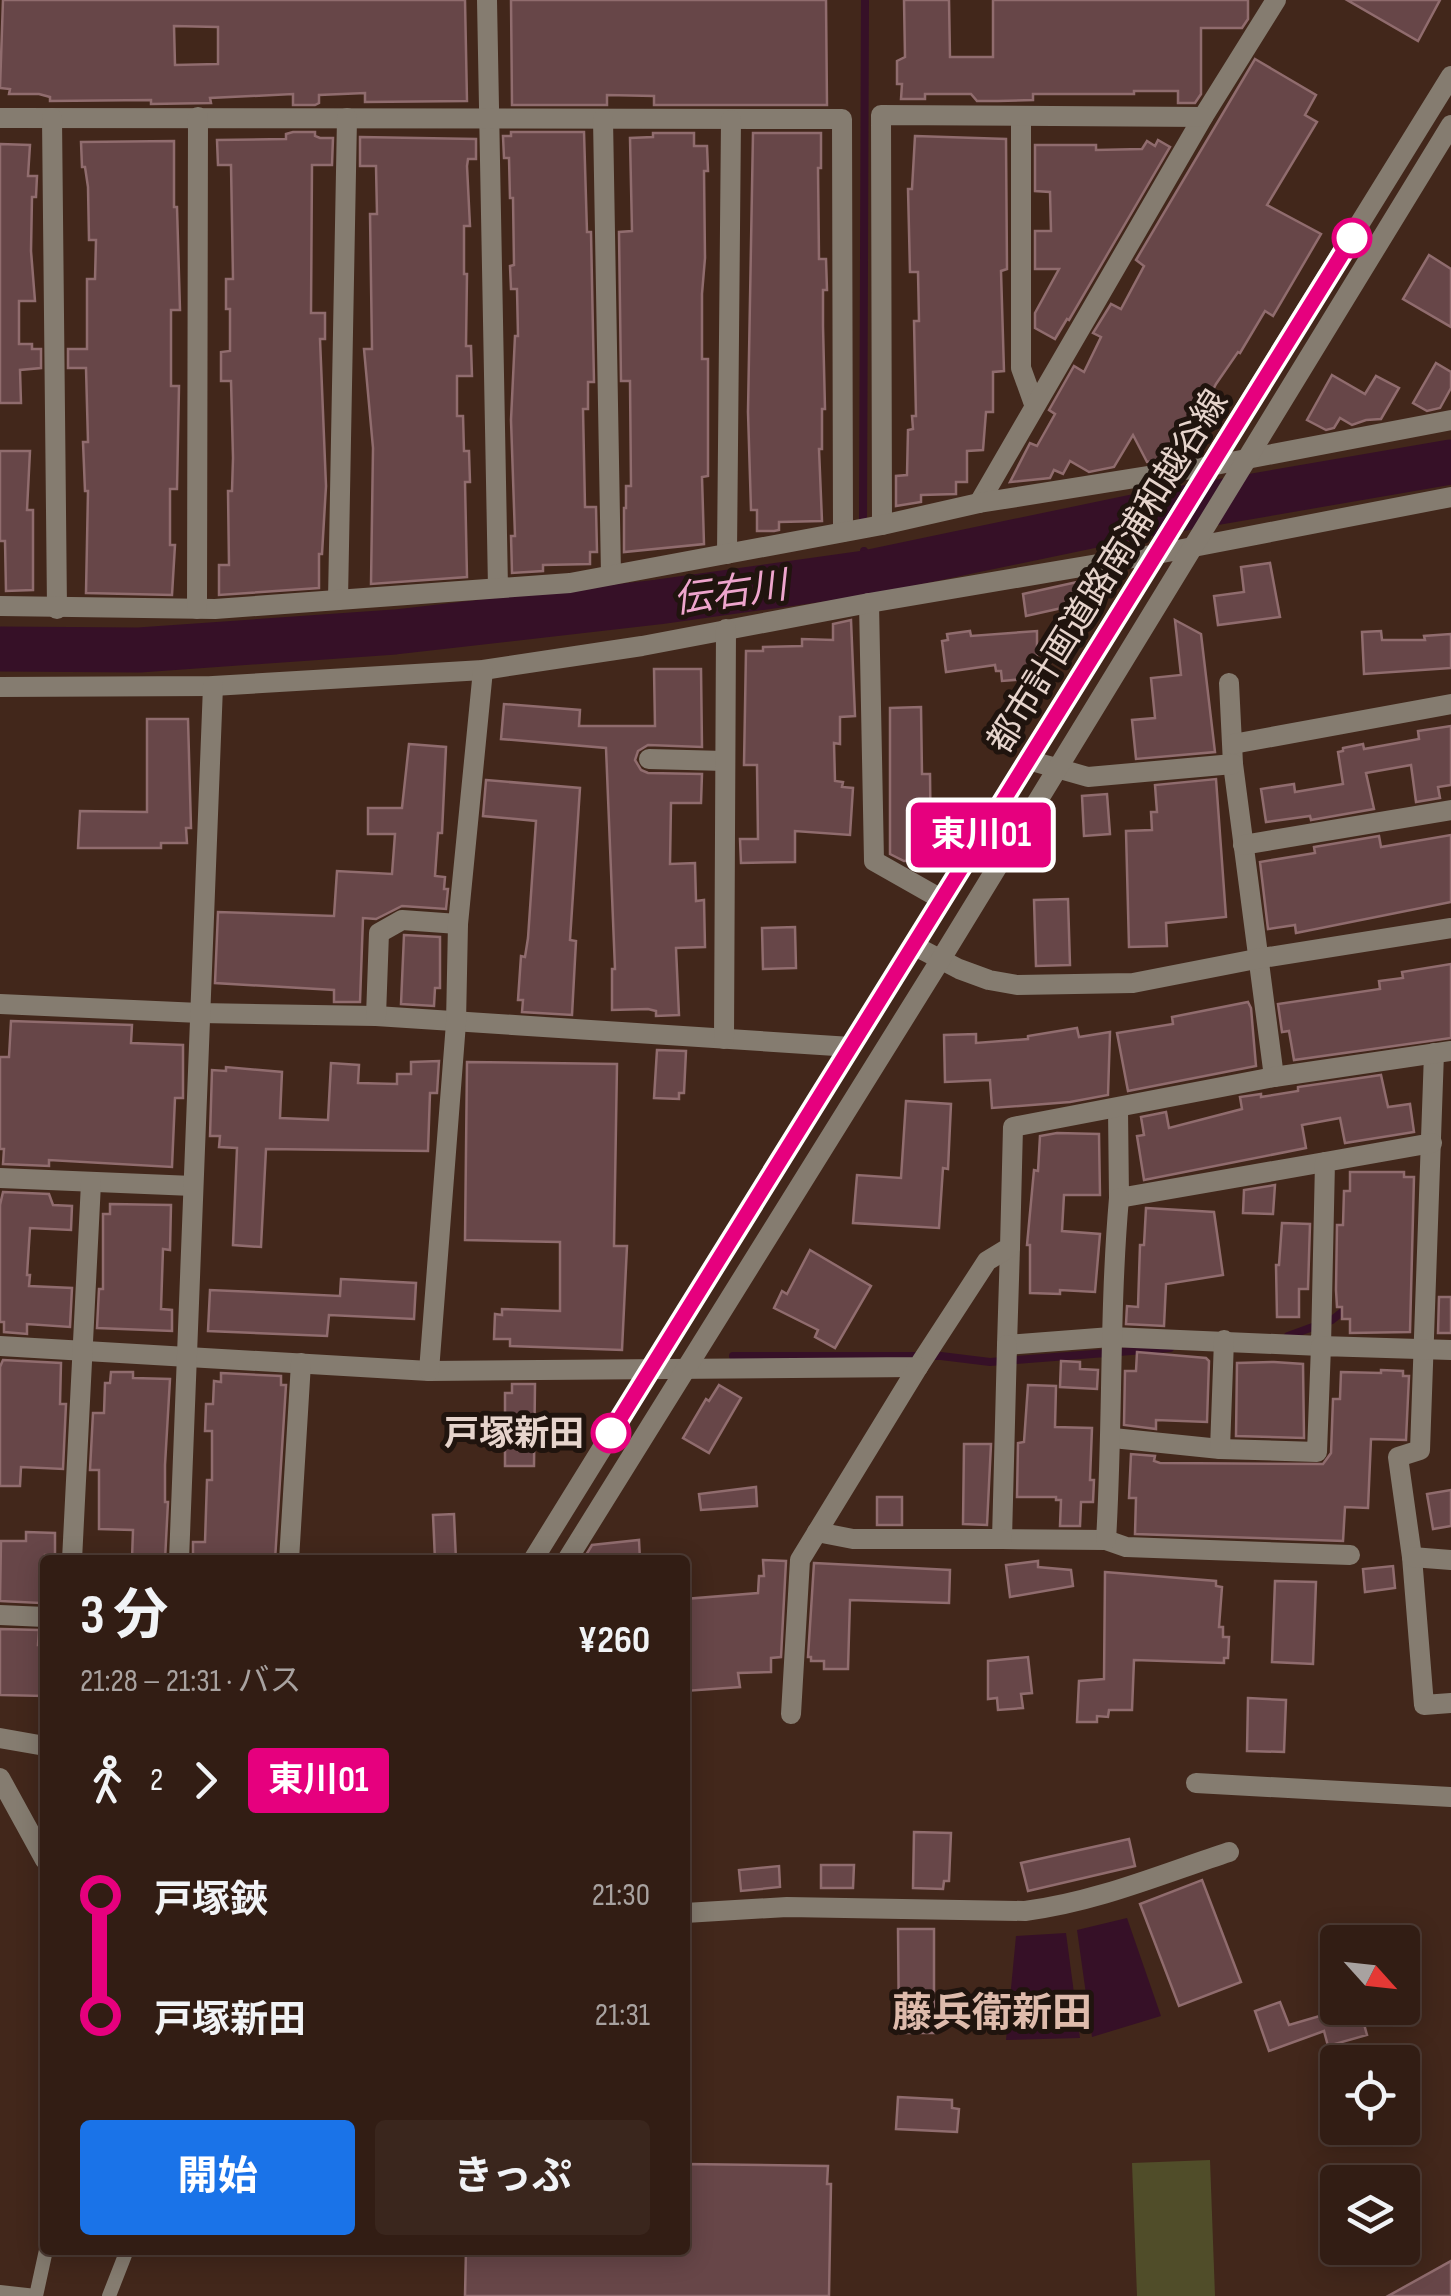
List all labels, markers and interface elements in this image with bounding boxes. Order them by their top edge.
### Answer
unlabelled marker [1333,219,1371,257]
street label: 都市計画道路南浦和越谷線 [979,382,1238,761]
water label: 伝右川 [671,563,794,624]
line badge: 東川01 [911,802,1051,868]
text: 東川01 [931,814,1031,857]
place label: 戸塚新田 [444,1413,584,1456]
marker: 戸塚新田 [592,1414,630,1452]
text: 3 分 [80,1583,168,1650]
text: ¥260 [578,1618,650,1663]
text: 21:28 – 21:31 · バス [80,1662,301,1701]
icon: walk [80,1753,135,1808]
icon: forward [178,1753,233,1808]
text: 東川01 [268,1759,369,1802]
text: 2 [150,1761,163,1800]
text: 21:30 [592,1876,650,1915]
text: 戸塚鋏 [154,1878,268,1923]
north arrow [1320,1925,1420,2025]
map controls [1320,1925,1420,2265]
district label: 藤兵衛新田 [892,1990,1092,2038]
text: 21:31 [595,1996,650,2035]
text: 戸塚新田 [154,1998,306,2043]
button: locate [1320,2045,1420,2145]
button: 開始 [80,2120,355,2235]
button: きっぷ [375,2120,650,2235]
button: layers [1320,2165,1420,2265]

